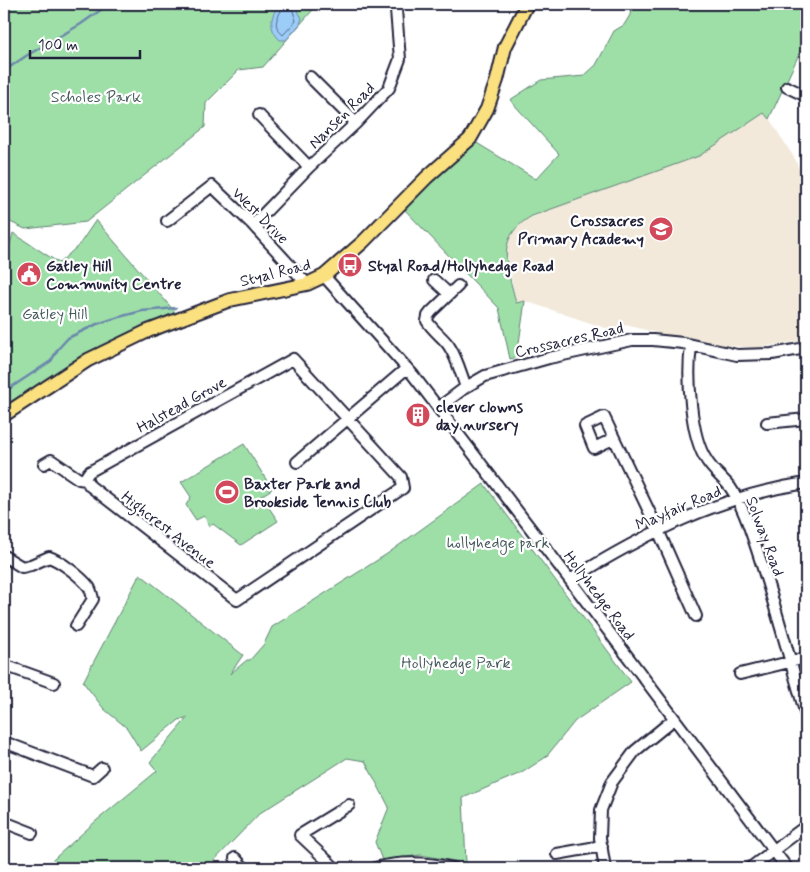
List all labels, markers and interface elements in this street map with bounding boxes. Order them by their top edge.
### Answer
scale bar [30,28,140,60]
text: 100 m [38,36,78,56]
street label: Nansen Road [304,78,380,154]
park label: Scholes Park [51,87,141,108]
street label: West Drive [227,183,293,249]
place label: Crossacres Primary Academy [518,211,644,250]
school or university icon: Crossacres Primary Academy [648,216,674,242]
bus stop icon: Styal Road/Hollyhedge Road [337,252,363,278]
street label: Styal Road [238,255,313,292]
place label: Gatley Hill Community Centre [46,256,181,295]
place label: Styal Road/Hollyhedge Road [368,256,554,278]
public building icon: Gatley Hill Community Centre [16,261,42,287]
park label: Gatley Hill [22,304,88,325]
street label: Crossacres Road [513,318,626,363]
street label: Halstead Grove [133,372,230,439]
place label: clever clowns day nursery [436,397,524,436]
building icon: clever clowns day nursery [405,402,431,428]
place label: Baxter Park and Brookside Tennis Club [244,474,391,513]
sports icon: Baxter Park and Brookside Tennis Club [214,479,240,505]
street label: Mayfair Road [632,481,725,536]
street label: Highcrest Avenue [116,487,220,575]
street label: Solway Road [740,494,789,579]
park label: hollyhedge park [447,533,549,555]
street label: Hollyhedge Road [558,547,639,645]
park label: Hollyhedge Park [401,653,511,674]

